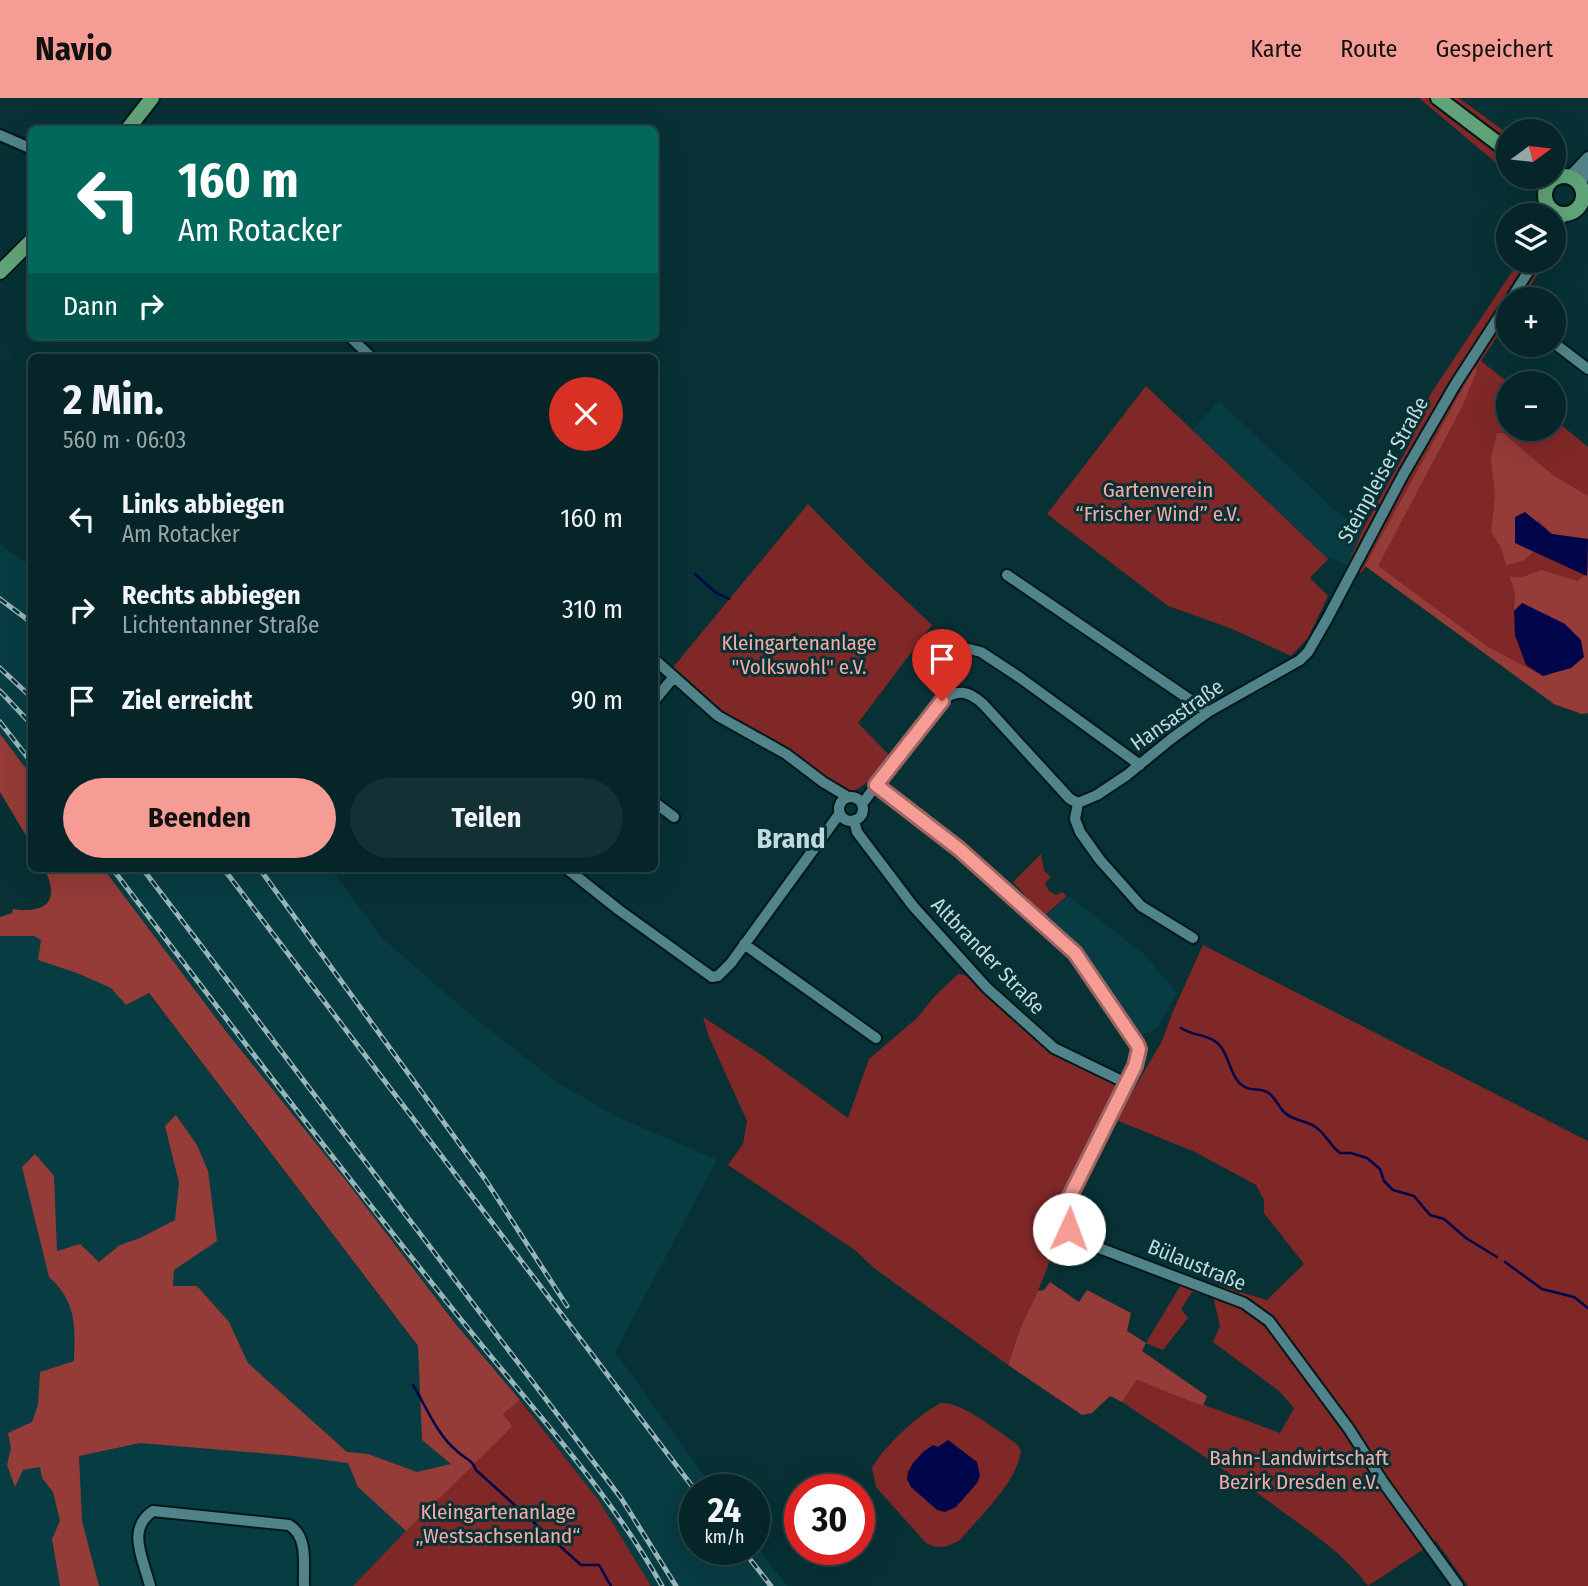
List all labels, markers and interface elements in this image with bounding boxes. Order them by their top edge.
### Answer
text: Navio [35,29,112,69]
text: Karte [1250,35,1302,63]
text: Route [1340,35,1397,63]
text: Gespeichert [1435,35,1553,63]
north arrow [1496,119,1566,189]
map controls [1496,119,1566,441]
text: 160 m [178,151,299,210]
icon: left [63,154,154,245]
button: layers [1496,203,1566,273]
text: Am Rotacker [178,211,342,249]
icon: right [132,287,170,325]
button: + [1496,287,1566,357]
text: Dann [63,291,118,322]
button: − [1496,371,1566,441]
text: 2 Min. [63,375,164,425]
button: close [549,377,623,451]
street label: Steinpleiser Straße [1332,392,1434,548]
text: 560 m · 06:03 [63,426,186,454]
park label: Gartenverein “Frischer Wind” e.V. [1076,477,1240,527]
text: Links abbiegen [122,489,285,520]
icon: left [63,500,101,538]
text: 160 m [560,503,623,534]
text: Am Rotacker [122,520,240,548]
text: Rechts abbiegen [122,580,301,611]
icon: right [63,591,101,629]
text: 310 m [562,594,623,625]
text: Lichtentanner Straße [122,611,319,639]
pin [912,629,972,701]
park label: Kleingartenanlage "Volkswohl" e.V. [721,630,877,680]
icon: arrive [923,640,961,678]
street label: Hansastraße [1126,674,1228,756]
icon: arrive [63,682,101,720]
text: Ziel erreicht [122,685,253,716]
text: 90 m [571,685,623,716]
button: Beenden [63,778,336,858]
button: Teilen [350,778,623,858]
district label: Brand [757,822,825,855]
street label: Altbrander Straße [926,892,1050,1020]
position arrow [1032,1192,1106,1266]
street label: Bülaustraße [1144,1234,1250,1296]
park label: Bahn-Landwirtschaft Bezirk Dresden e.V. [1209,1445,1389,1495]
speed limit sign: 30 [784,1474,875,1565]
text: 24 [708,1489,741,1531]
park label: Kleingartenanlage „Westsachsenland“ [416,1499,580,1549]
text: km/h [704,1526,745,1548]

